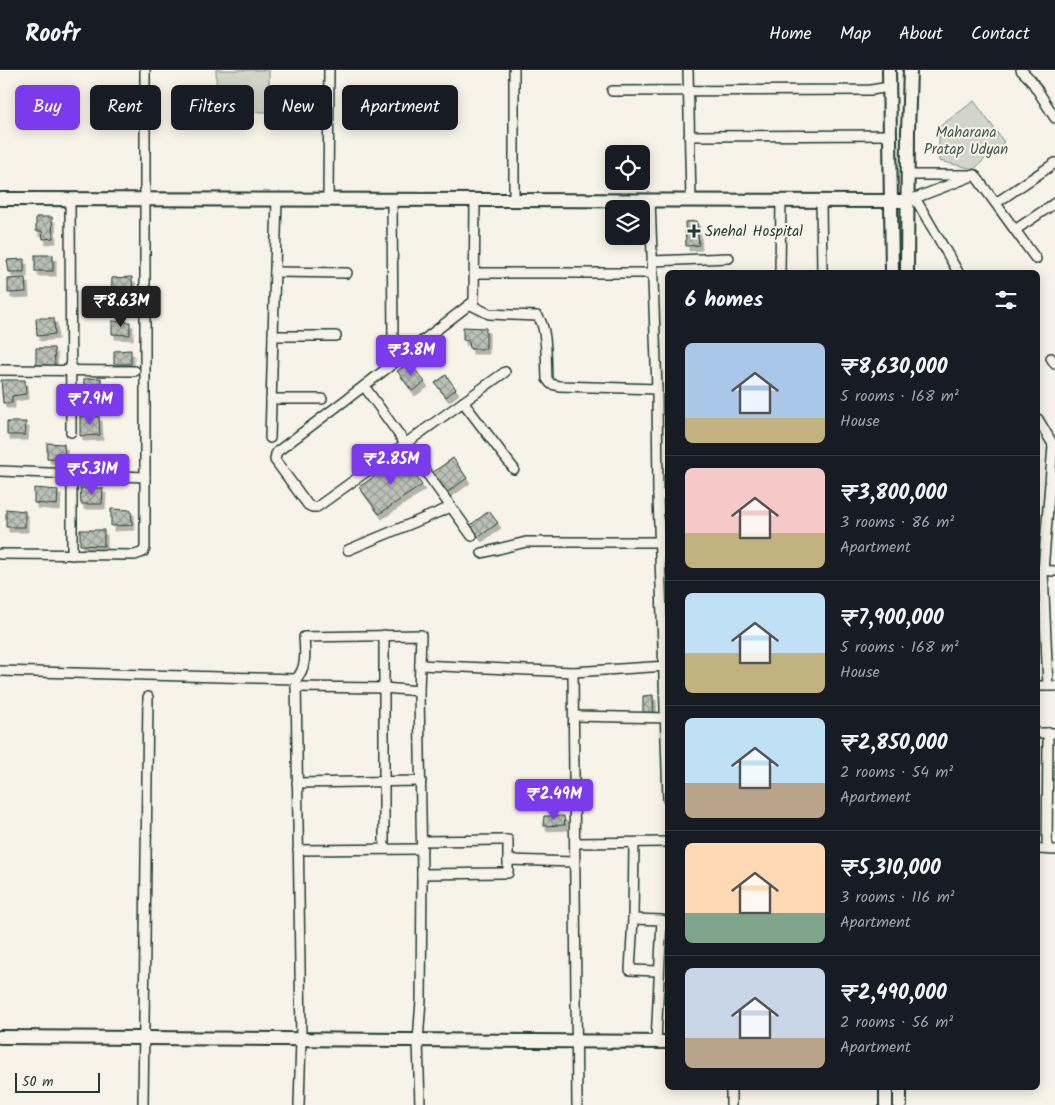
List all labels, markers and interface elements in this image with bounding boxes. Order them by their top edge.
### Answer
text: Roofr [25,15,80,54]
text: Home [769,20,812,49]
text: Map [840,20,871,49]
text: About [899,20,943,49]
text: Contact [971,20,1030,49]
chip: Buy [15,85,80,130]
chip: Rent [90,85,161,130]
chip: Filters [171,85,254,130]
chip: New [264,85,332,130]
chip: Apartment [342,85,458,130]
park label: Maharana Pratap Udyan [924,121,1008,162]
map controls [605,145,650,245]
button: locate [605,145,650,190]
button: layers [605,200,650,245]
place label: Snehal Hospital [705,220,803,244]
marker: Snehal Hospital [687,224,701,238]
text: 6 homes [685,284,763,317]
pin: ₹8.63M [80,286,162,328]
icon: filters [992,286,1020,314]
text: ₹8.63M [93,289,149,314]
pin: ₹3.8M [376,334,446,377]
text: ₹3.8M [387,338,435,363]
text: ₹8,630,000 [840,351,948,384]
icon: home [725,363,785,423]
pin: ₹7.9M [55,384,125,426]
text: 5 rooms · 168 m² [840,384,959,409]
text: ₹7.9M [67,387,113,412]
text: House [840,409,880,434]
pin: ₹2.85M [350,444,432,486]
text: ₹2.85M [363,447,419,472]
pin: ₹5.31M [51,454,133,496]
text: ₹5.31M [66,457,118,482]
text: ₹3,800,000 [840,477,947,510]
icon: home [725,488,785,548]
text: 3 rooms · 86 m² [840,510,954,535]
text: Apartment [840,535,911,560]
text: ₹7,900,000 [840,602,944,635]
icon: home [725,613,785,673]
text: 5 rooms · 168 m² [840,635,959,660]
text: House [840,660,880,685]
text: ₹2,850,000 [840,727,948,760]
icon: home [725,738,785,798]
text: 2 rooms · 54 m² [840,760,953,785]
pin: ₹2.49M [513,778,595,821]
text: ₹2.49M [526,782,582,807]
text: Apartment [840,785,911,810]
text: ₹5,310,000 [840,852,941,885]
icon: home [725,863,785,923]
text: 3 rooms · 116 m² [840,885,955,910]
text: Apartment [840,910,911,935]
text: ₹2,490,000 [840,977,947,1010]
icon: home [725,988,785,1048]
text: 2 rooms · 56 m² [840,1010,953,1035]
text: Apartment [840,1035,911,1060]
scale bar [15,1070,100,1093]
text: 50 m [22,1071,53,1093]

